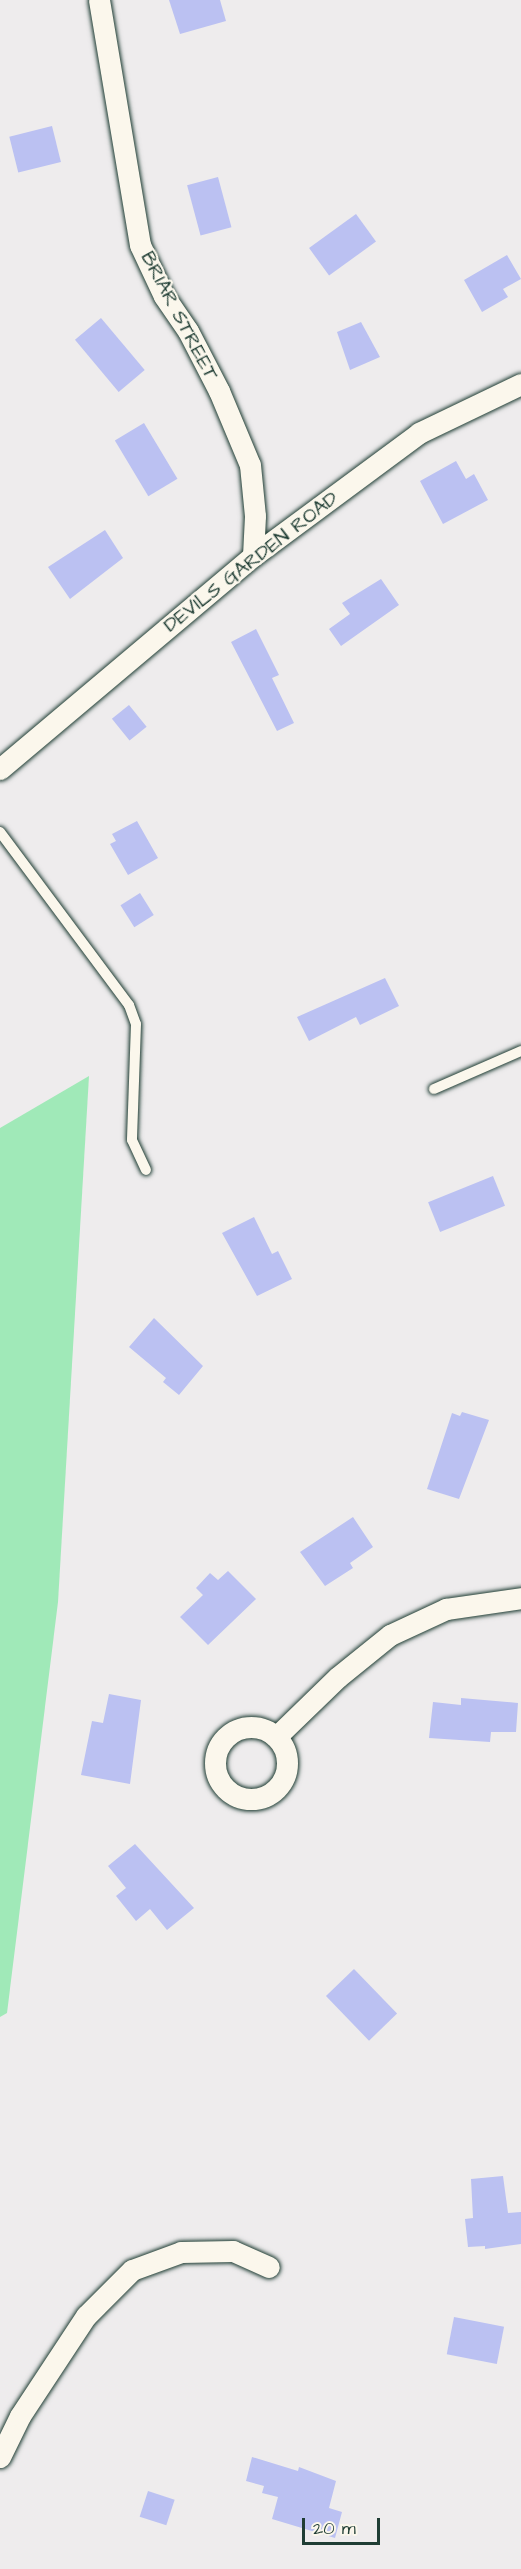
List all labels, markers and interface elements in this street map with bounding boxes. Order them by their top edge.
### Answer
street label: BRIAR STREET [135,248,223,384]
street label: DEVILS GARDEN ROAD [159,486,343,638]
scale bar [305,2506,383,2544]
text: 20 m [313,2516,356,2541]

